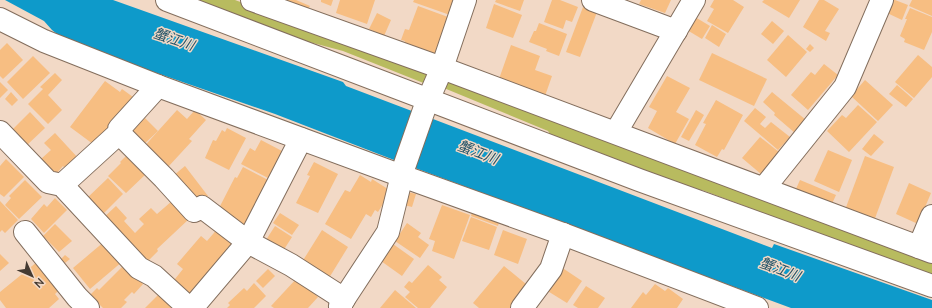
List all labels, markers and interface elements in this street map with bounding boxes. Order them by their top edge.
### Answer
water label: 蟹江川 [151,24,199,56]
water label: 蟹江川 [455,136,503,170]
water label: 蟹江川 [757,253,805,287]
north arrow [12,256,52,296]
text: N [31,275,47,291]

